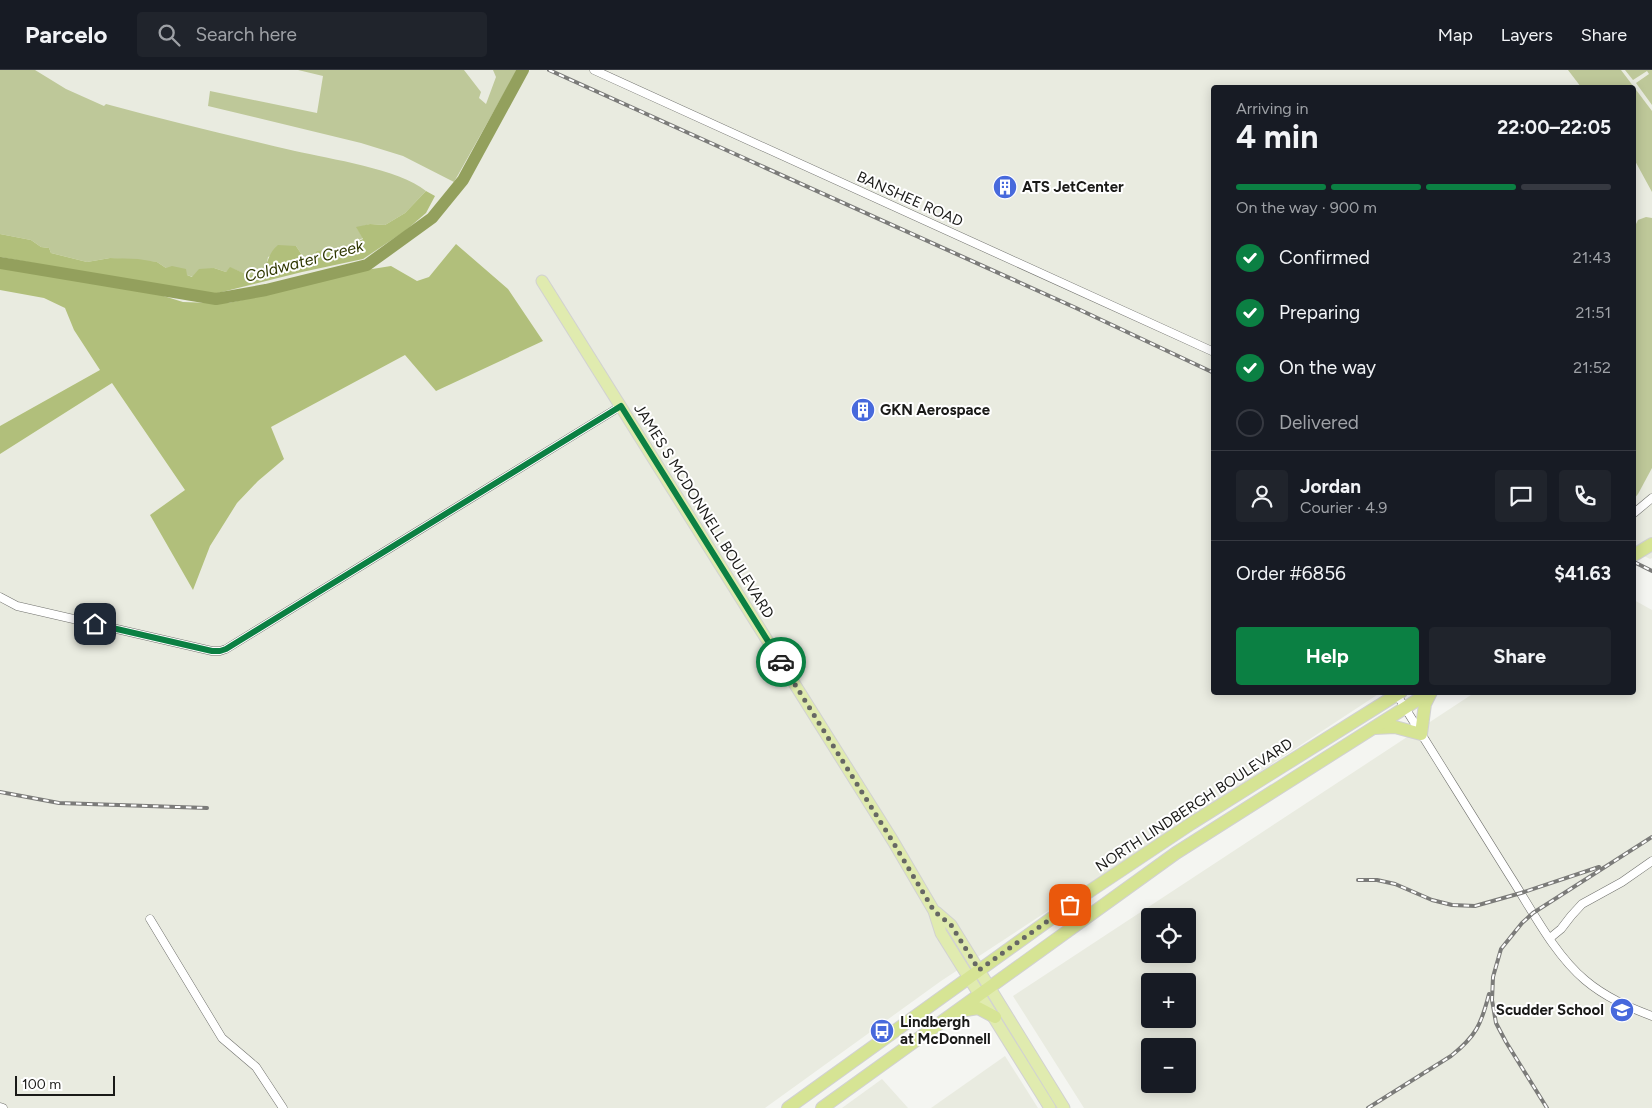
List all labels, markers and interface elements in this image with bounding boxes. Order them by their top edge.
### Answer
search box [137,12,487,57]
text: Parcelo [25,20,107,49]
icon: search [155,21,183,49]
text: Search here [195,23,297,46]
text: Map [1438,24,1473,46]
text: Layers [1501,24,1553,46]
text: Share [1581,24,1627,46]
text: Arriving in [1236,99,1308,118]
text: 22:00–22:05 [1497,116,1611,139]
text: 4 min [1236,118,1318,156]
street label: BANSHEE ROAD [854,168,966,230]
building icon: ATS JetCenter [992,174,1018,200]
place label: ATS JetCenter [1022,178,1124,196]
text: On the way · 900 m [1236,198,1377,217]
water label: Coldwater Creek [243,236,367,286]
icon: check [1236,244,1264,272]
text: Confirmed [1279,246,1370,269]
text: 21:43 [1573,248,1611,267]
icon: check [1236,299,1264,327]
text: Preparing [1279,301,1360,324]
text: 21:51 [1576,303,1611,322]
icon: check [1236,354,1264,382]
text: On the way [1279,356,1376,379]
text: 21:52 [1573,358,1611,377]
building icon: GKN Aerospace [850,397,876,423]
street label: JAMES S MCDONNELL BOULEVARD [630,400,778,622]
place label: GKN Aerospace [880,401,991,419]
text: Delivered [1279,411,1359,434]
button: person [1236,470,1288,522]
button: chat [1495,470,1547,522]
button: phone [1559,470,1611,522]
text: Jordan [1300,475,1361,498]
text: Courier · 4.9 [1300,498,1387,517]
text: Order #6856 [1236,562,1346,585]
text: $41.63 [1554,562,1611,585]
pin [74,603,116,645]
icon: home [81,610,109,638]
button: Help [1236,627,1419,685]
button: Share [1429,627,1611,685]
courier [756,637,806,687]
icon: car [767,648,795,676]
street label: NORTH LINDBERGH BOULEVARD [1092,735,1296,875]
pin [1049,884,1091,926]
icon: bag [1056,891,1084,919]
map controls [1141,908,1196,1093]
button: locate [1141,908,1196,963]
button: + [1141,973,1196,1028]
school or university icon: Scudder School [1609,997,1635,1023]
place label: Scudder School [1496,1001,1604,1019]
place label: Lindbergh at McDonnell [900,1013,991,1048]
bus stop icon: Lindbergh at McDonnell [869,1018,895,1044]
button: − [1141,1038,1196,1093]
scale bar [15,1073,115,1096]
text: 100 m [22,1076,61,1093]

